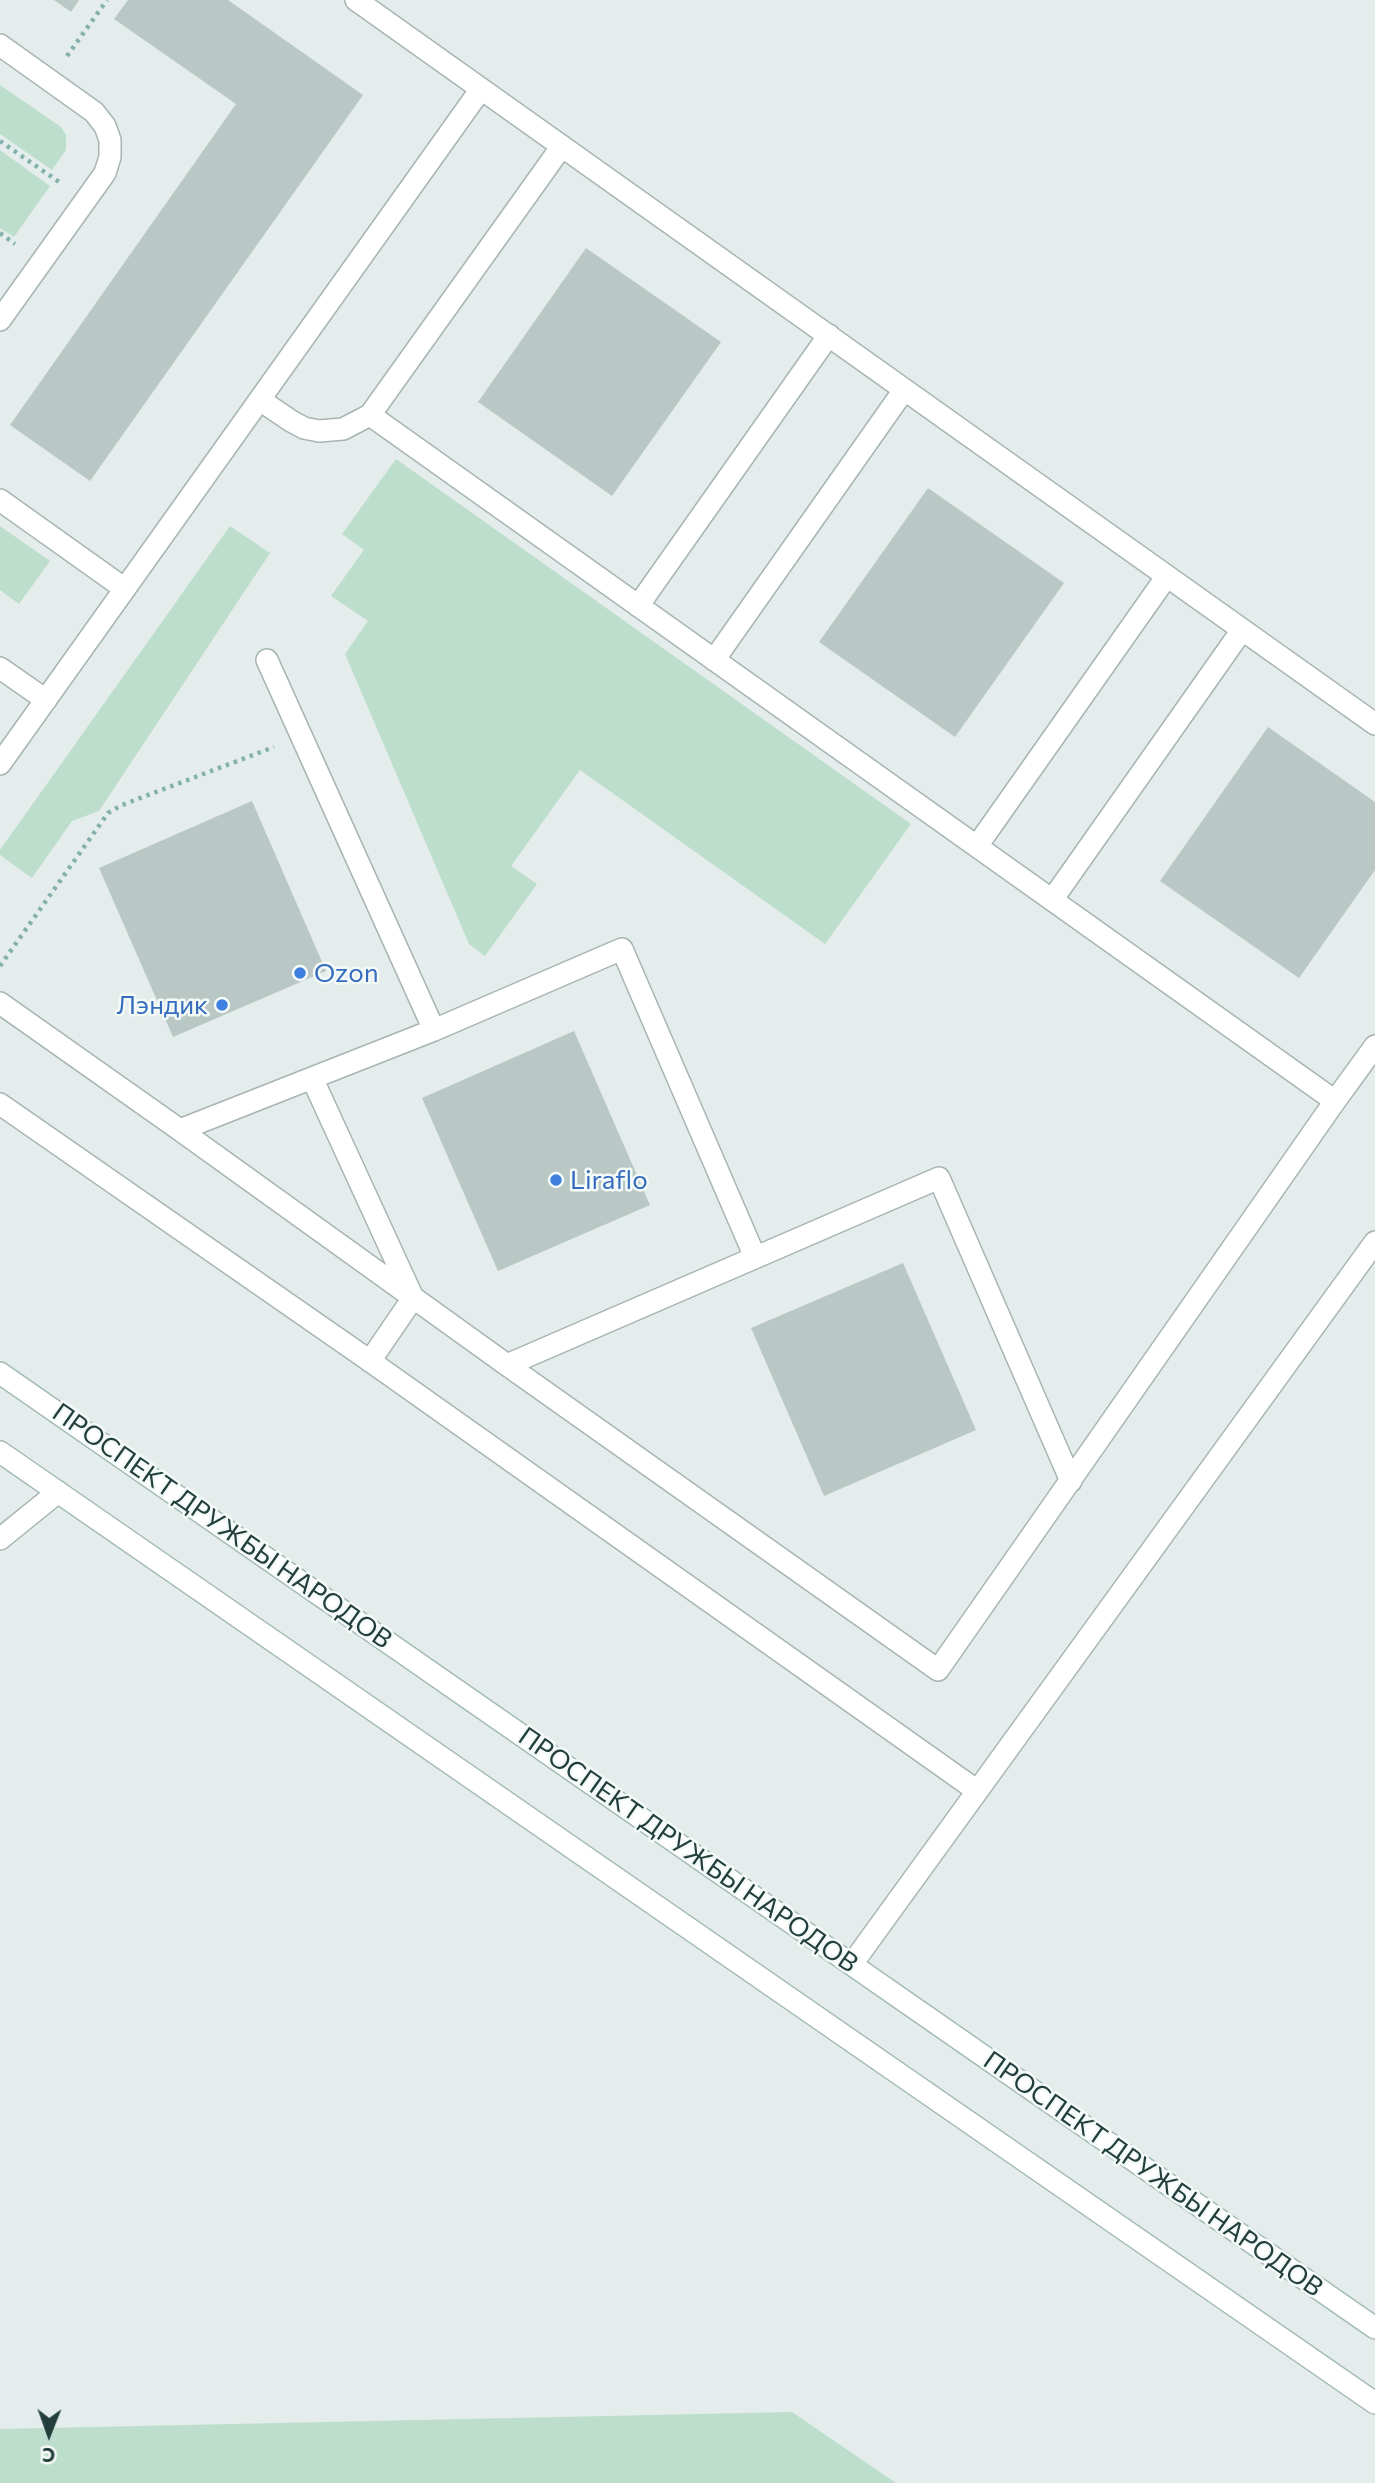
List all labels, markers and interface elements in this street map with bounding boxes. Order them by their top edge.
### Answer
place label: Ozon [314,957,379,989]
marker: Ozon [292,965,308,981]
place label: Лэндик [117,989,208,1021]
marker: Лэндик [214,997,230,1013]
place label: Liraflo [570,1164,648,1196]
marker: Liraflo [548,1172,564,1188]
street label: ПРОСПЕКТ ДРУЖБЫ НАРОДОВ [46,1397,398,1655]
street label: ПРОСПЕКТ ДРУЖБЫ НАРОДОВ [512,1721,864,1979]
street label: ПРОСПЕКТ ДРУЖБЫ НАРОДОВ [977,2045,1329,2303]
north arrow [14,2399,84,2469]
text: С [42,2444,55,2467]

